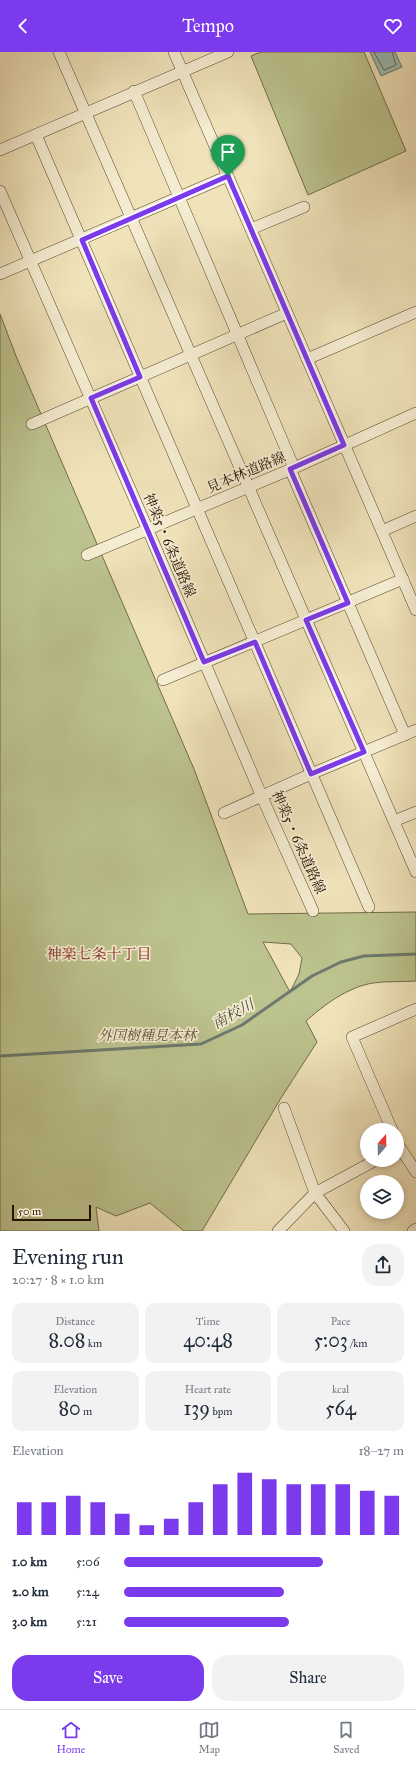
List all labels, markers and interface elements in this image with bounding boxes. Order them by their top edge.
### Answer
icon: back [12,15,34,37]
text: Tempo [182,15,234,37]
icon: heart [382,15,404,37]
pin [211,135,245,176]
icon: arrive [217,141,239,163]
street label: 見本林道路線 [204,448,288,497]
street label: 神楽5・6条道路線 [140,490,199,600]
street label: 神楽5・6条道路線 [268,788,329,897]
district label: 神楽七条十丁目 [46,945,152,963]
water label: 南校川 [209,994,259,1033]
park label: 外国樹種見本林 [98,1027,198,1044]
north arrow [360,1123,404,1167]
map controls [360,1123,404,1219]
button: layers [360,1175,404,1219]
scale bar [12,1203,91,1222]
text: 50 m [18,1205,41,1218]
text: Evening run [12,1243,124,1270]
button: share [362,1244,404,1286]
text: 20:27 · 8 × 1.0 km [12,1272,104,1288]
text: Distance [56,1315,95,1328]
text: Time [196,1315,220,1328]
text: Pace [331,1315,351,1328]
text: 8.08 [48,1328,86,1352]
text: 40:48 [183,1328,233,1352]
text: 5:03 [314,1328,348,1352]
text: km [86,1337,102,1350]
text: /km [348,1337,367,1350]
text: Elevation [53,1383,97,1396]
text: Heart rate [185,1383,231,1396]
text: kcal [332,1383,349,1396]
text: 80 [58,1396,81,1420]
text: 139 [183,1396,210,1420]
text: 564 [325,1396,356,1420]
text: m [81,1405,92,1418]
text: bpm [210,1405,233,1418]
text: Elevation [12,1443,64,1459]
text: 18–27 m [358,1443,404,1459]
text: 1.0 km [12,1554,47,1570]
text: 5:06 [76,1554,100,1570]
text: 2.0 km [12,1584,49,1600]
text: 5:24 [76,1584,99,1600]
text: 3.0 km [12,1614,47,1630]
text: 5:21 [76,1614,97,1630]
button: Save [12,1655,204,1701]
button: Share [212,1655,404,1701]
tab: Home [57,1719,85,1756]
tab: Map [198,1719,220,1756]
tab: Saved [333,1719,359,1756]

